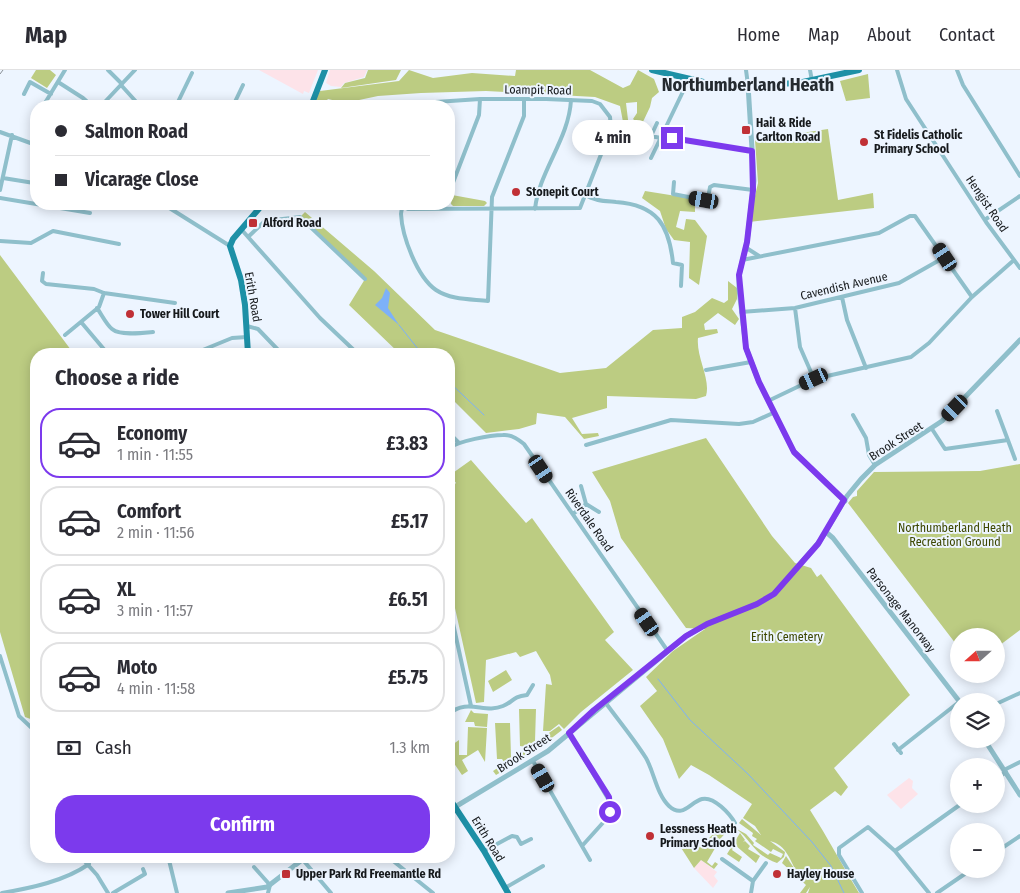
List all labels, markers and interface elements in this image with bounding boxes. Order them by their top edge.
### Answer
text: Map [25,21,67,49]
text: Home [737,24,780,46]
text: Map [808,24,839,46]
text: About [867,24,911,46]
text: Contact [939,24,995,46]
district label: Northumberland Heath [662,74,834,96]
street label: Loampit Road [504,82,572,98]
place label: Hail & Ride Carlton Road [756,116,820,144]
text: Salmon Road [85,120,188,143]
callout: 4 min [572,120,654,156]
marker: Hail & Ride Carlton Road [740,124,752,136]
route end [661,127,683,149]
text: 4 min [595,128,631,147]
place label: St Fidelis Catholic Primary School [874,128,963,156]
marker: St Fidelis Catholic Primary School [858,136,870,148]
text: Vicarage Close [85,168,199,191]
street label: Hengist Road [963,173,1011,235]
place label: Stonepit Court [526,185,599,199]
marker: Stonepit Court [510,186,522,198]
car [687,190,720,210]
place label: Alford Road [262,216,322,230]
marker: Alford Road [247,217,259,229]
car [930,240,959,274]
street label: Cavendish Avenue [799,269,889,303]
street label: Erith Road [242,271,264,323]
place label: Tower Hill Court [140,307,220,321]
marker: Tower Hill Court [124,308,136,320]
text: Choose a ride [55,364,179,391]
car [797,366,830,392]
car [939,392,970,424]
street label: Brook Street [867,418,925,463]
icon: car [57,421,102,466]
text: Economy [117,422,187,445]
text: £3.83 [386,432,428,455]
text: 1 min · 11:55 [117,445,193,464]
car [526,452,555,486]
street label: Riverdale Road [562,486,616,554]
icon: car [57,499,102,544]
text: Comfort [117,500,181,523]
text: £5.17 [391,510,428,533]
park label: Northumberland Heath Recreation Ground [898,521,1012,549]
text: 2 min · 11:56 [117,523,195,542]
street label: Parsonage Manorway [864,565,939,656]
icon: car [57,577,102,622]
text: XL [117,578,136,601]
text: £6.51 [388,588,428,611]
text: 3 min · 11:57 [117,601,193,620]
car [632,605,661,639]
north arrow [950,628,1005,682]
map controls [950,628,1005,878]
park label: Erith Cemetery [751,630,824,644]
icon: car [57,655,102,700]
text: Moto [117,656,157,679]
text: £5.75 [388,666,428,689]
text: 4 min · 11:58 [117,679,195,698]
button: layers [950,693,1005,748]
street label: Brook Street [495,730,553,775]
icon: cash [55,734,83,762]
text: Cash [95,736,132,759]
text: 1.3 km [389,738,430,757]
button: + [950,758,1005,813]
car [529,761,556,795]
button: Confirm [55,795,430,853]
route start [599,801,621,823]
street label: Erith Road [469,814,507,864]
place label: Lessness Heath Primary School [660,822,737,850]
button: − [950,823,1005,878]
marker: Lessness Heath Primary School [644,830,656,842]
place label: Upper Park Rd Freemantle Rd [296,867,441,881]
place label: Hayley House [787,867,854,881]
marker: Upper Park Rd Freemantle Rd [280,868,292,880]
marker: Hayley House [771,868,783,880]

